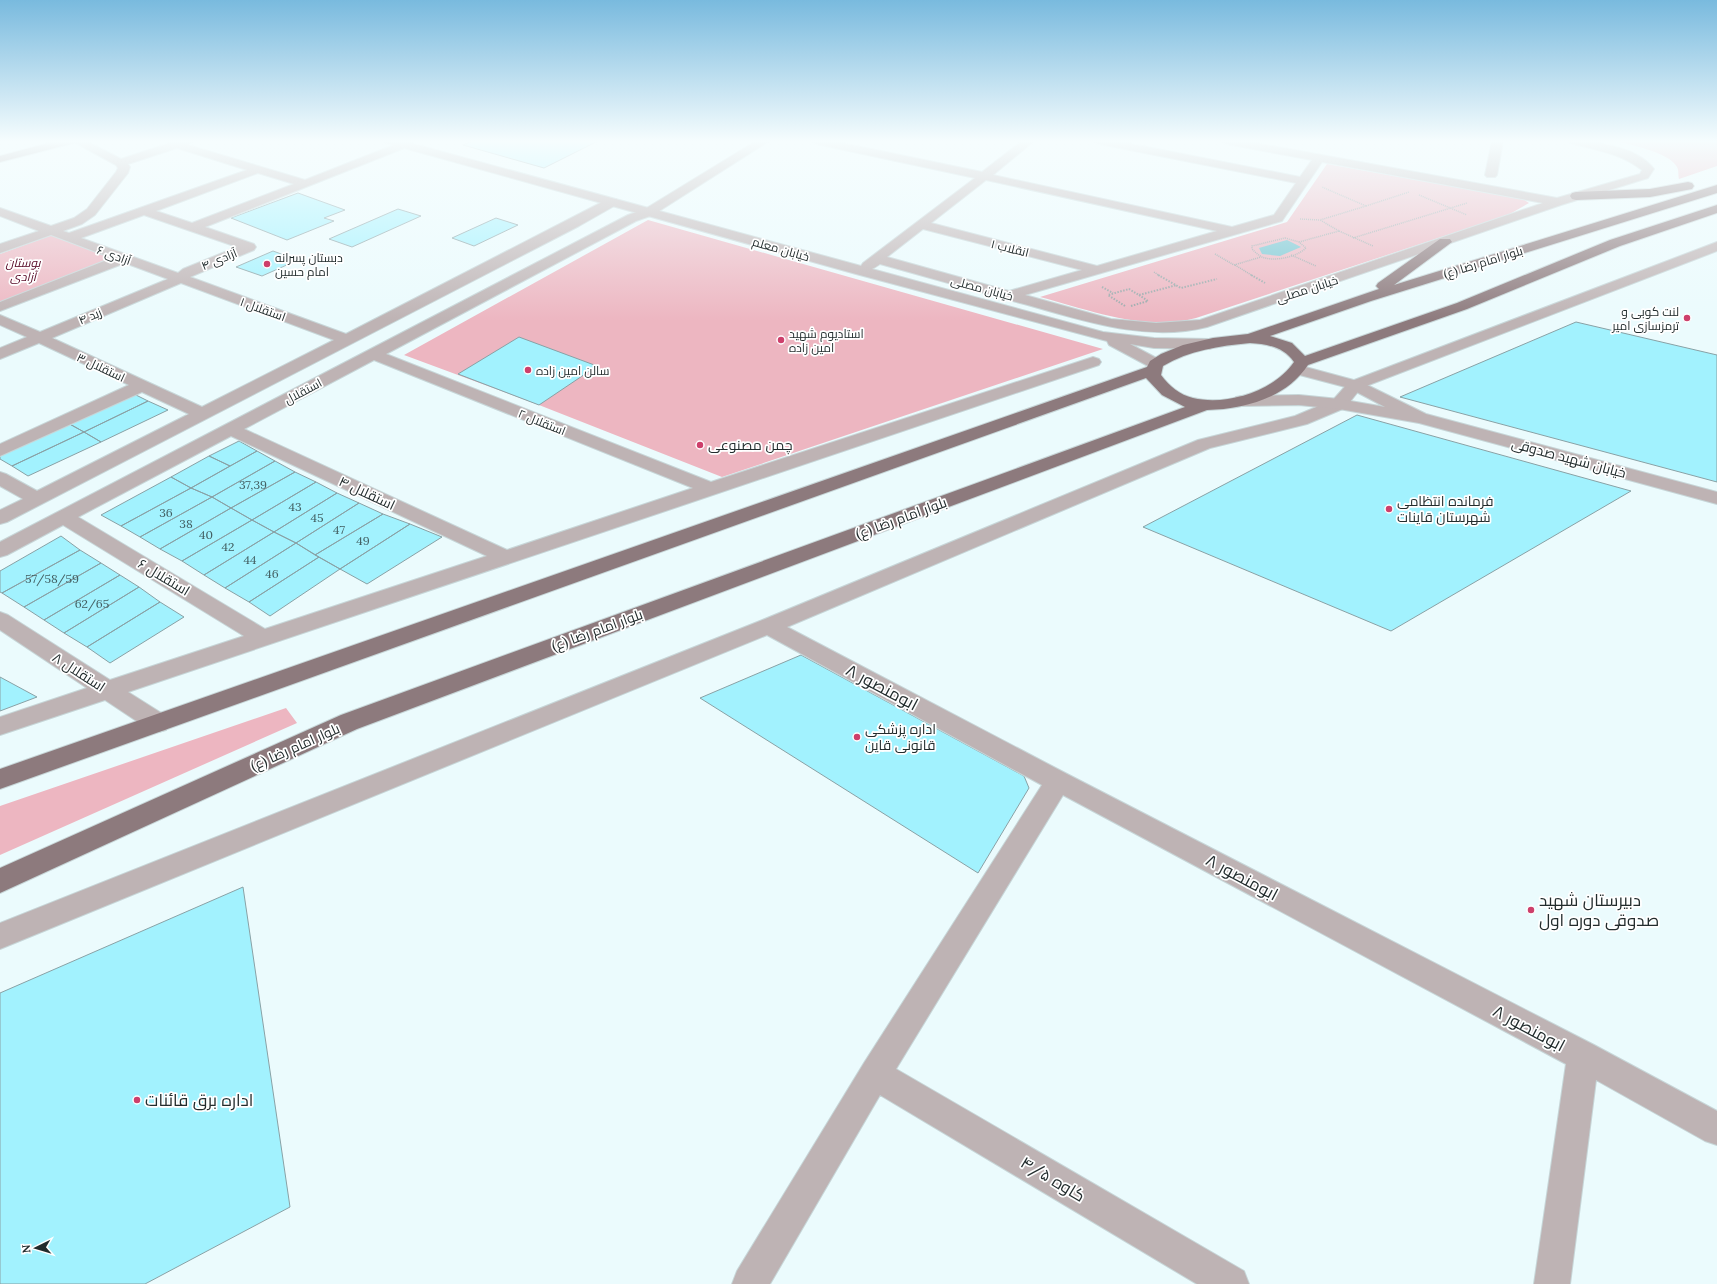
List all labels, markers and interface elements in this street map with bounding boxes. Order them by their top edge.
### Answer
street label: خیابان معلم [751,234,811,265]
street label: انقلاب ۱ [989,236,1031,260]
street label: آزادی ۶ [95,242,134,268]
street label: بلوار امام رضا (ع) [1442,243,1525,282]
street label: آزادی ۴ [199,245,240,273]
place label: دبستان پسرانه امام حسین [275,250,343,280]
park label: بوستان آزادی [5,255,41,284]
marker: دبستان پسرانه امام حسین [262,259,272,269]
street label: خیابان مصلی [949,272,1015,304]
street label: خیابان مصلی [1274,272,1340,306]
street label: استقلال ۱ [238,294,288,324]
street label: زید ۴ [76,304,104,328]
place label: لنت کوبی و ترمزسازی امیر [1611,304,1680,333]
marker: لنت کوبی و ترمزسازی امیر [1682,313,1692,323]
place label: استادیوم شهید امین زاده [789,326,864,355]
marker: استادیوم شهید امین زاده [776,335,786,345]
street label: استقلال ۳ [74,349,128,385]
place label: سالن امین زاده [536,363,610,378]
marker: سالن امین زاده [523,365,533,375]
street label: استقلال [282,375,324,407]
street label: استقلال ۲ [516,406,568,438]
street label: خیابان شهید صدوقی [1510,434,1628,482]
place label: چمن مصنوعی [708,436,793,455]
marker: چمن مصنوعی [695,440,705,450]
street label: استقلال ۴ [336,472,398,514]
house number: 37,39 [239,477,267,492]
place label: فرمانده انتظامی شهرستان قاینات [1397,492,1494,526]
street label: بلوار امام رضا (ع) [853,493,949,544]
house number: 43 [288,499,302,514]
marker: فرمانده انتظامی شهرستان قاینات [1384,504,1394,514]
house number: 36 [159,505,173,520]
house number: 45 [310,510,324,525]
house number: 38 [179,516,193,531]
house number: 47 [333,522,345,537]
house number: 40 [199,527,213,542]
house number: 49 [356,533,370,548]
house number: 42 [222,539,234,554]
house number: 44 [243,552,257,567]
street label: استقلال ۶ [135,554,193,600]
house number: 46 [265,566,279,581]
house number: 57/58/59 [25,571,79,587]
house number: 62/65 [75,596,109,612]
street label: بلوار امام رضا (ع) [549,605,645,656]
street label: استقلال ۸ [49,648,109,696]
street label: ابومنصور ۸ [842,659,922,715]
street label: بلوار امام رضا (ع) [248,719,343,776]
place label: اداره پزشکی قانونی قاین [865,720,936,754]
marker: اداره پزشکی قانونی قاین [852,732,862,742]
street label: ابومنصور ۸ [1202,849,1282,905]
place label: دبیرستان شهید صدوقی دوره اول [1539,889,1659,931]
marker: دبیرستان شهید صدوقی دوره اول [1526,905,1536,915]
street label: ابومنصور ۸ [1489,1000,1569,1056]
place label: اداره برق قائنات [145,1089,253,1111]
marker: اداره برق قائنات [132,1095,142,1105]
street label: کاوه ۴/۵ [1017,1151,1089,1207]
north arrow [16,1228,56,1268]
text: N [19,1244,33,1254]

